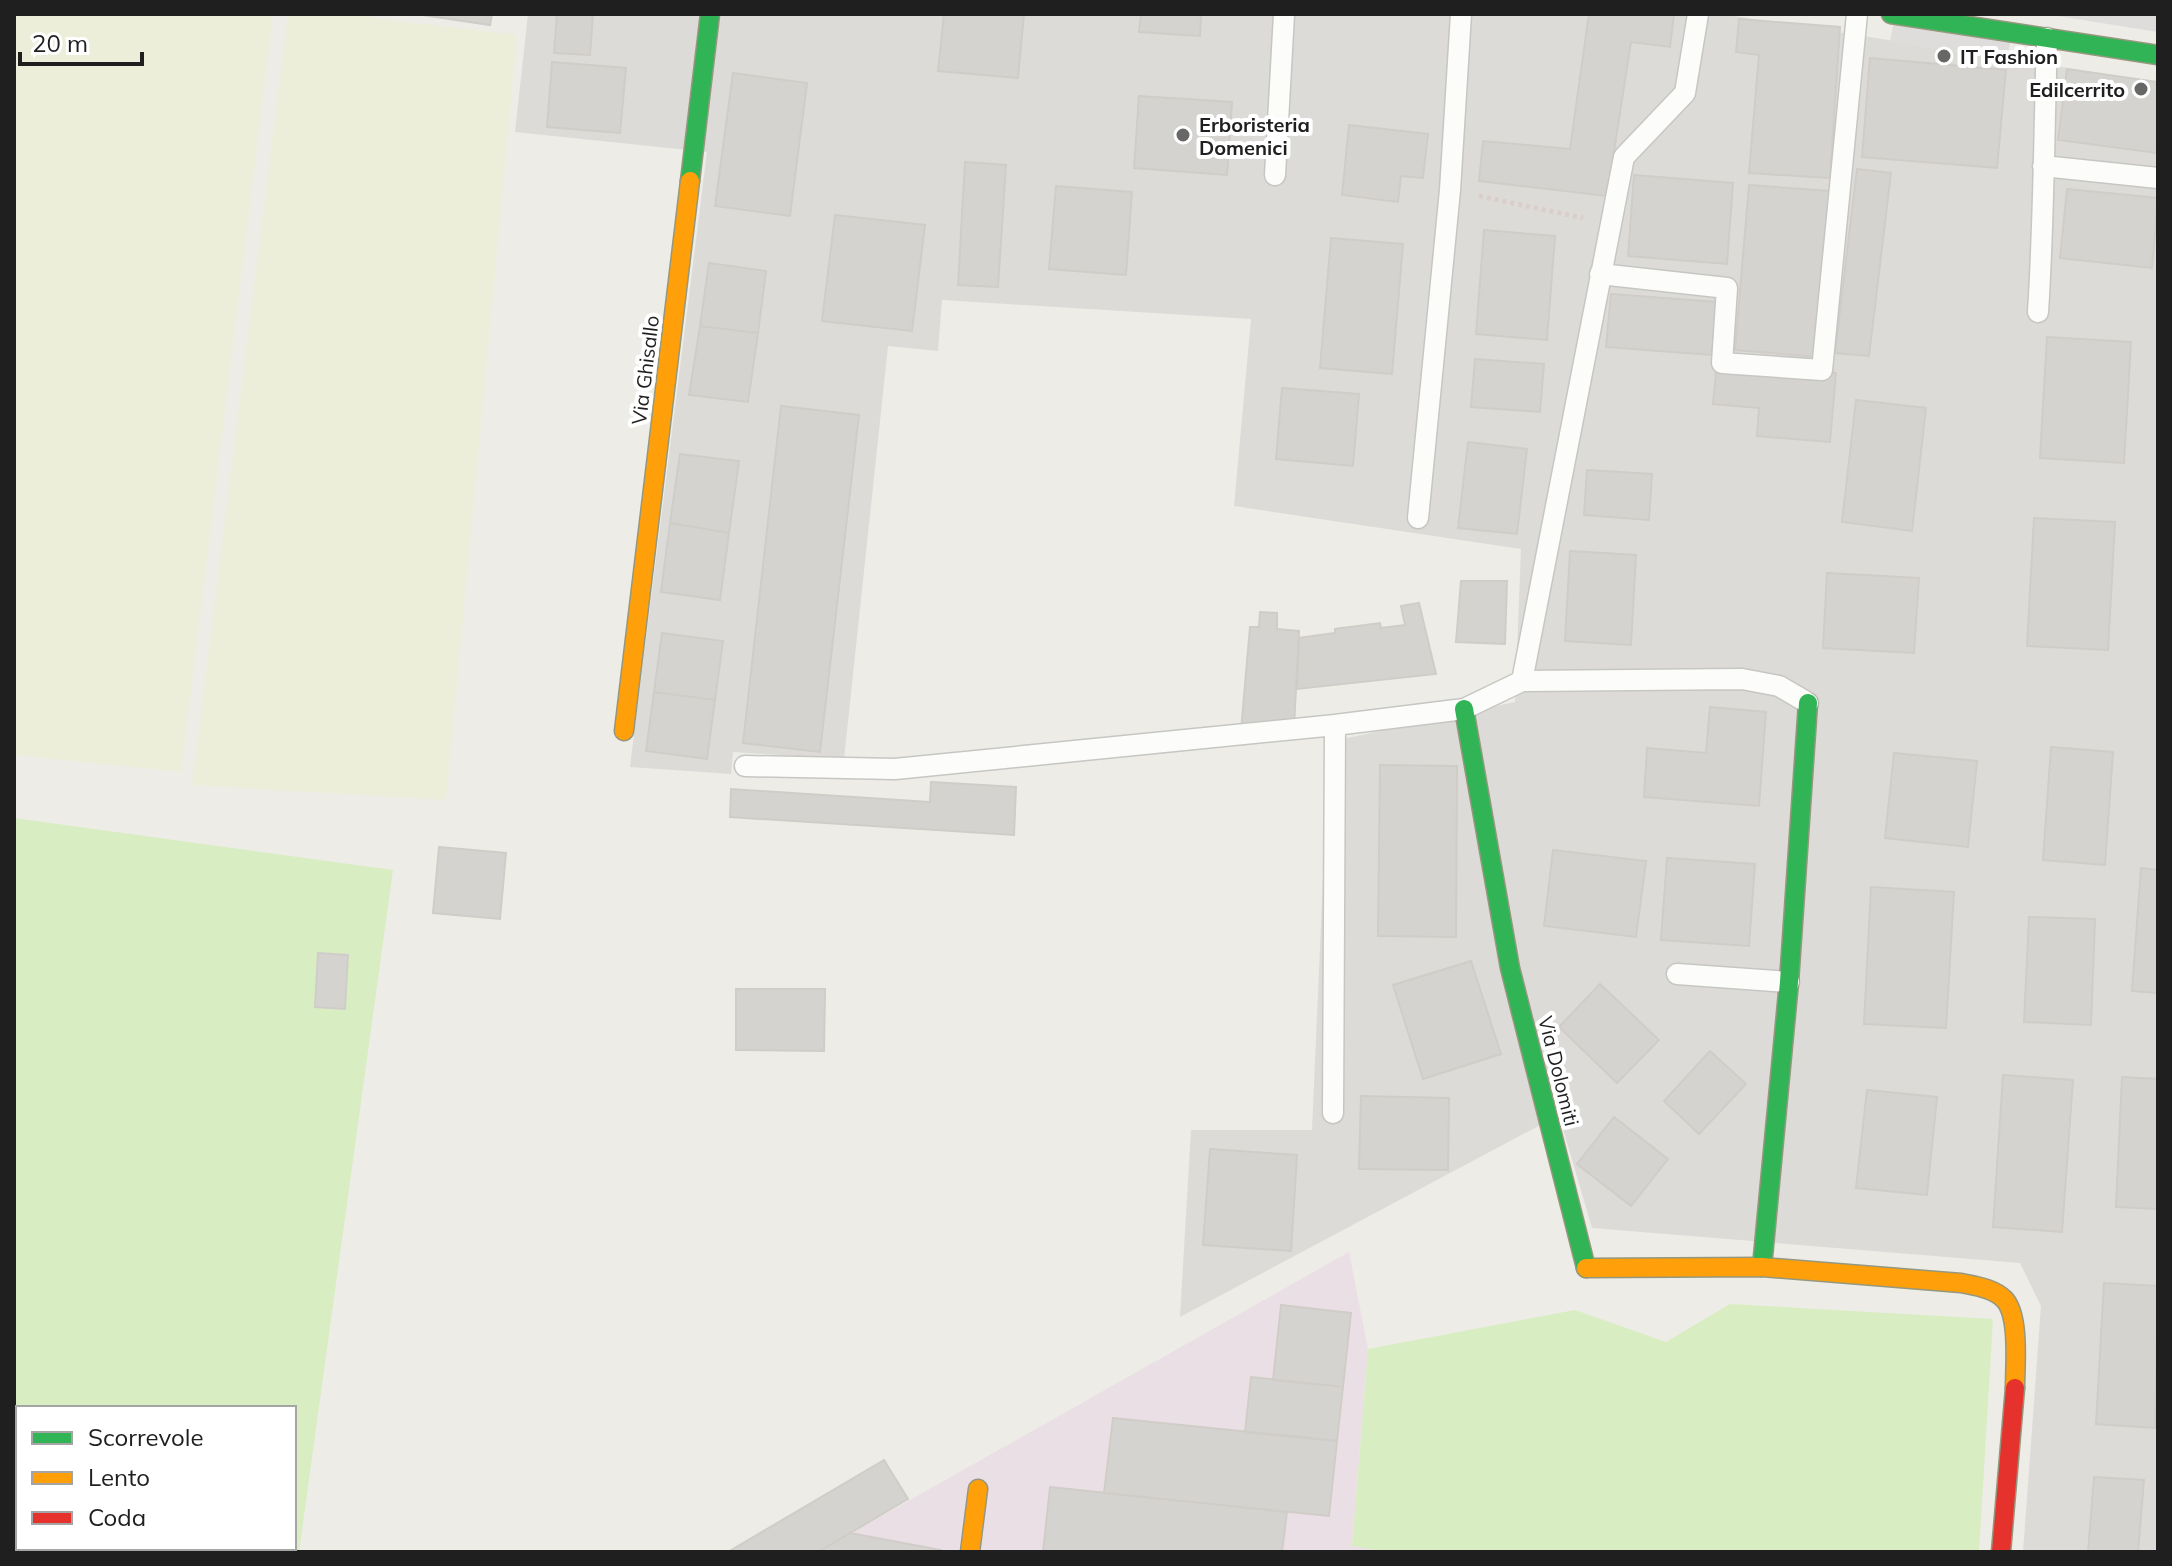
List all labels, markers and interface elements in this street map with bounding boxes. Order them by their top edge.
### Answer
scale bar [20,16,142,66]
text: 20 m [32,28,88,58]
place label: IT Fashion [1960,44,2058,69]
marker: IT Fashion [1935,47,1953,65]
place label: Edilcerrito [2029,77,2125,102]
marker: Edilcerrito [2132,80,2150,98]
place label: Erboristeria Domenici [1199,112,1310,160]
marker: Erboristeria Domenici [1174,126,1192,144]
street label: Via Ghisallo [626,314,664,426]
street label: Via Dolomiti [1533,1013,1585,1129]
legend [16,1406,296,1550]
text: Scorrevole [88,1422,204,1452]
text: Lento [88,1462,150,1492]
text: Coda [88,1502,146,1532]

